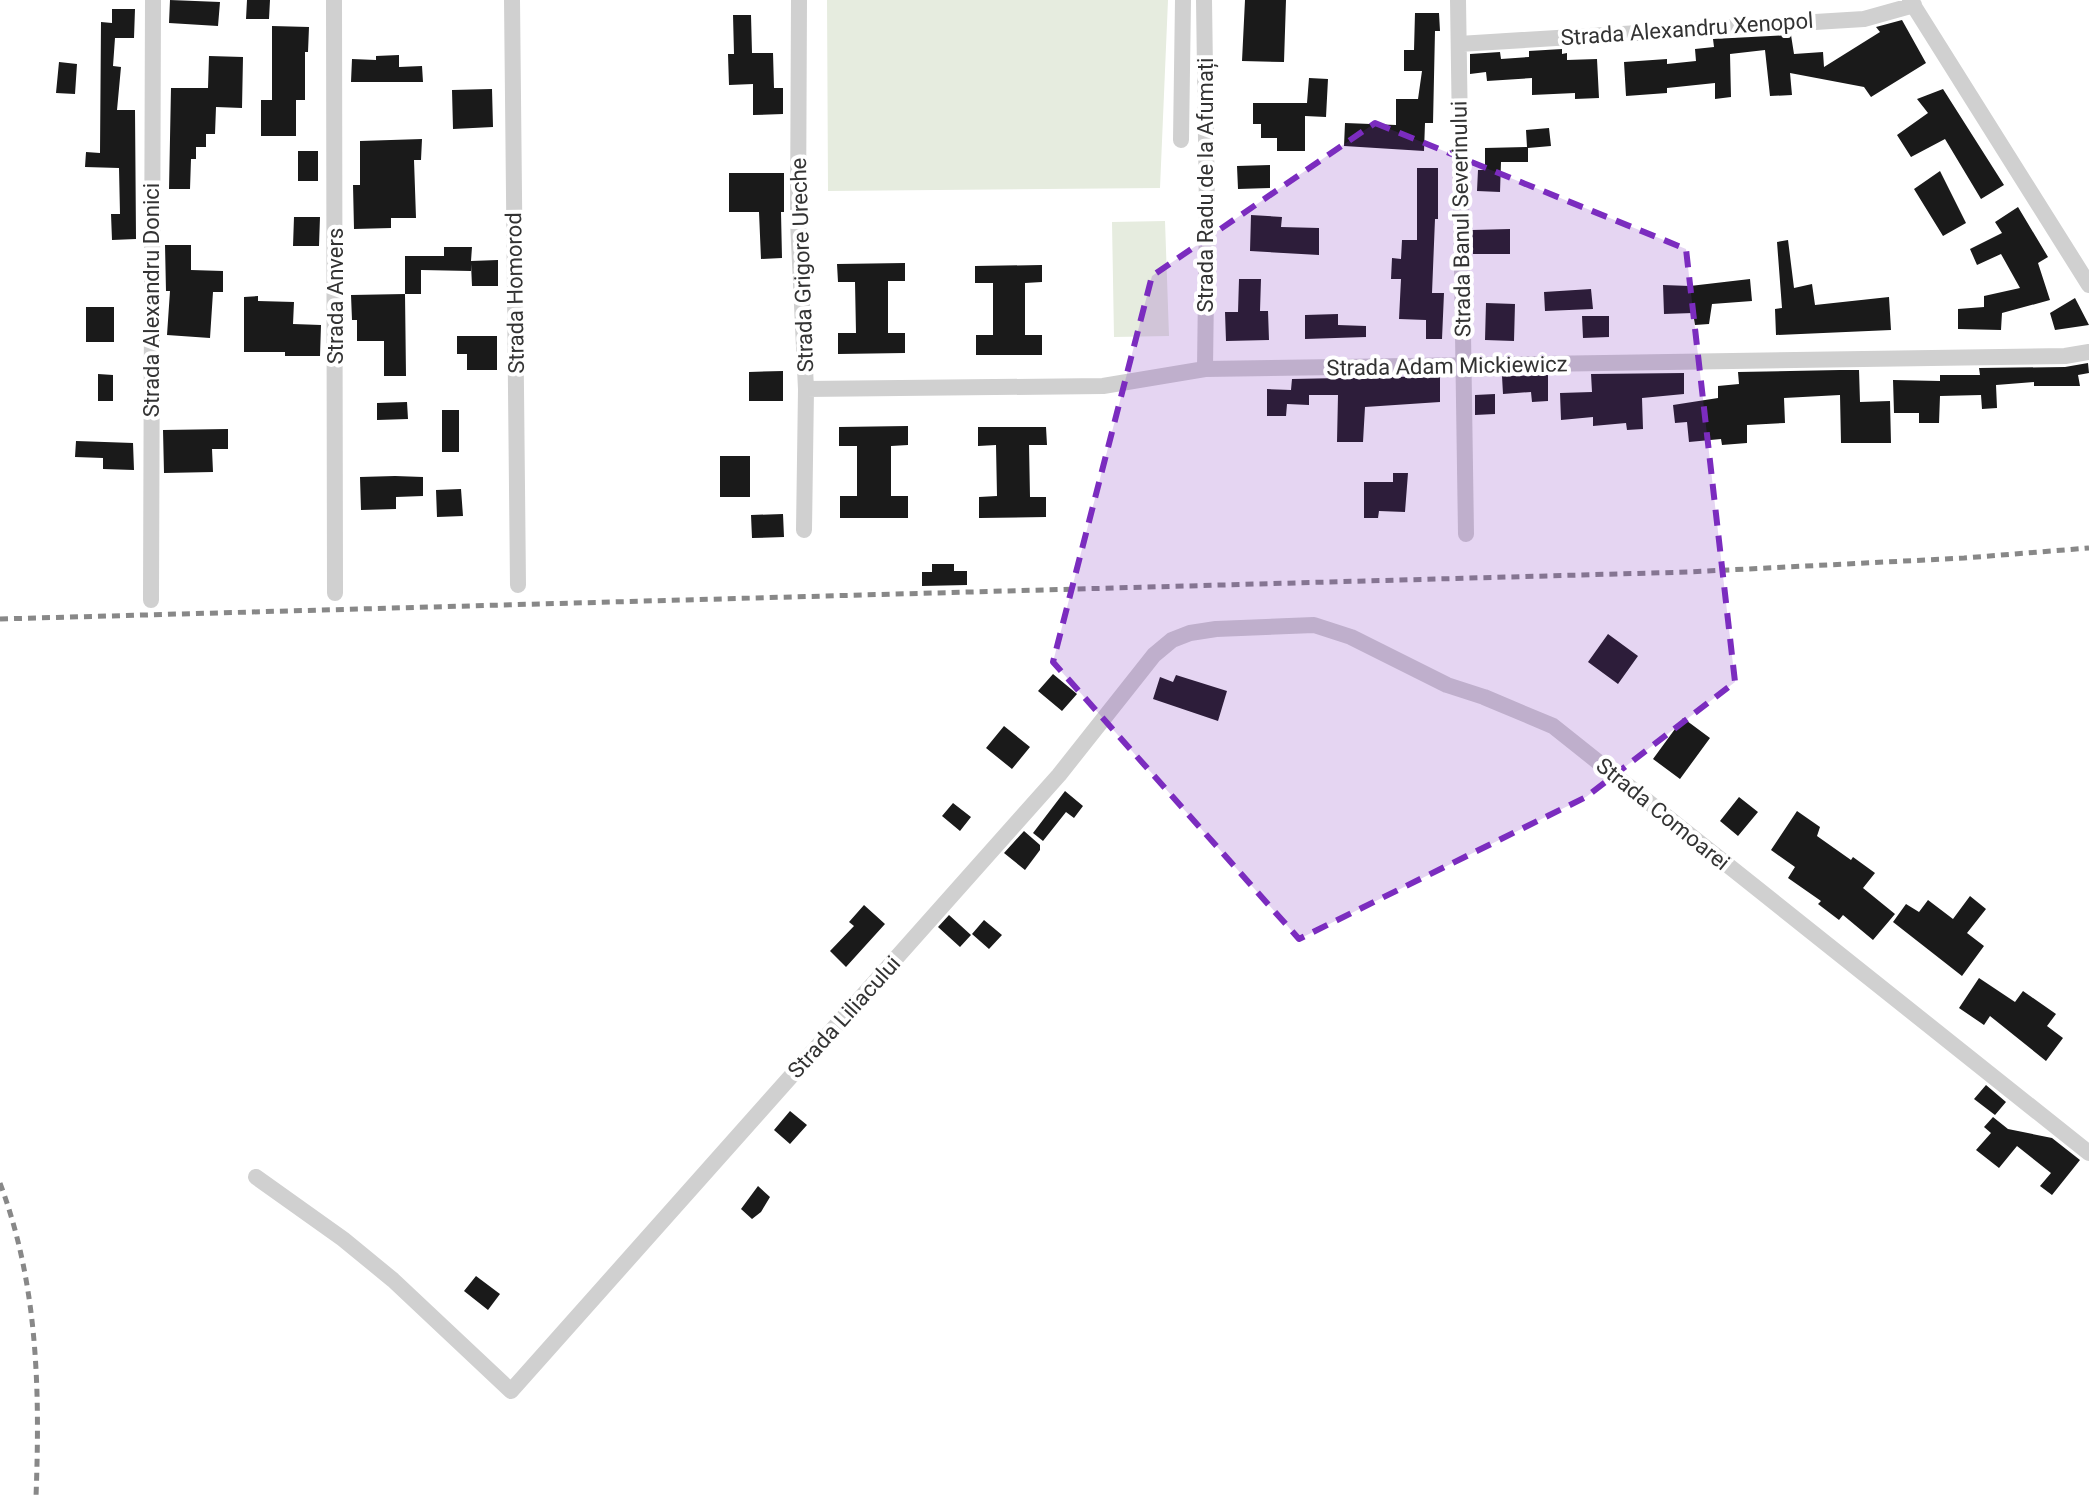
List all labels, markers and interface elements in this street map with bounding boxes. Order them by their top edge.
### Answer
street label: Strada Alexandru Xenopol [1560,8,1814,50]
street label: Strada Radu de la Afumați [1193,58,1219,312]
street label: Strada Banul Severinului [1446,101,1476,337]
street label: Strada Grigore Ureche [786,157,818,373]
street label: Strada Alexandru Donici [139,183,164,417]
street label: Strada Homorod [501,212,529,374]
street label: Strada Anvers [323,228,348,364]
street label: Strada Adam Mickiewicz [1326,351,1568,381]
street label: Strada Comoarei [1591,753,1735,875]
street label: Strada Liliacului [783,951,905,1083]

